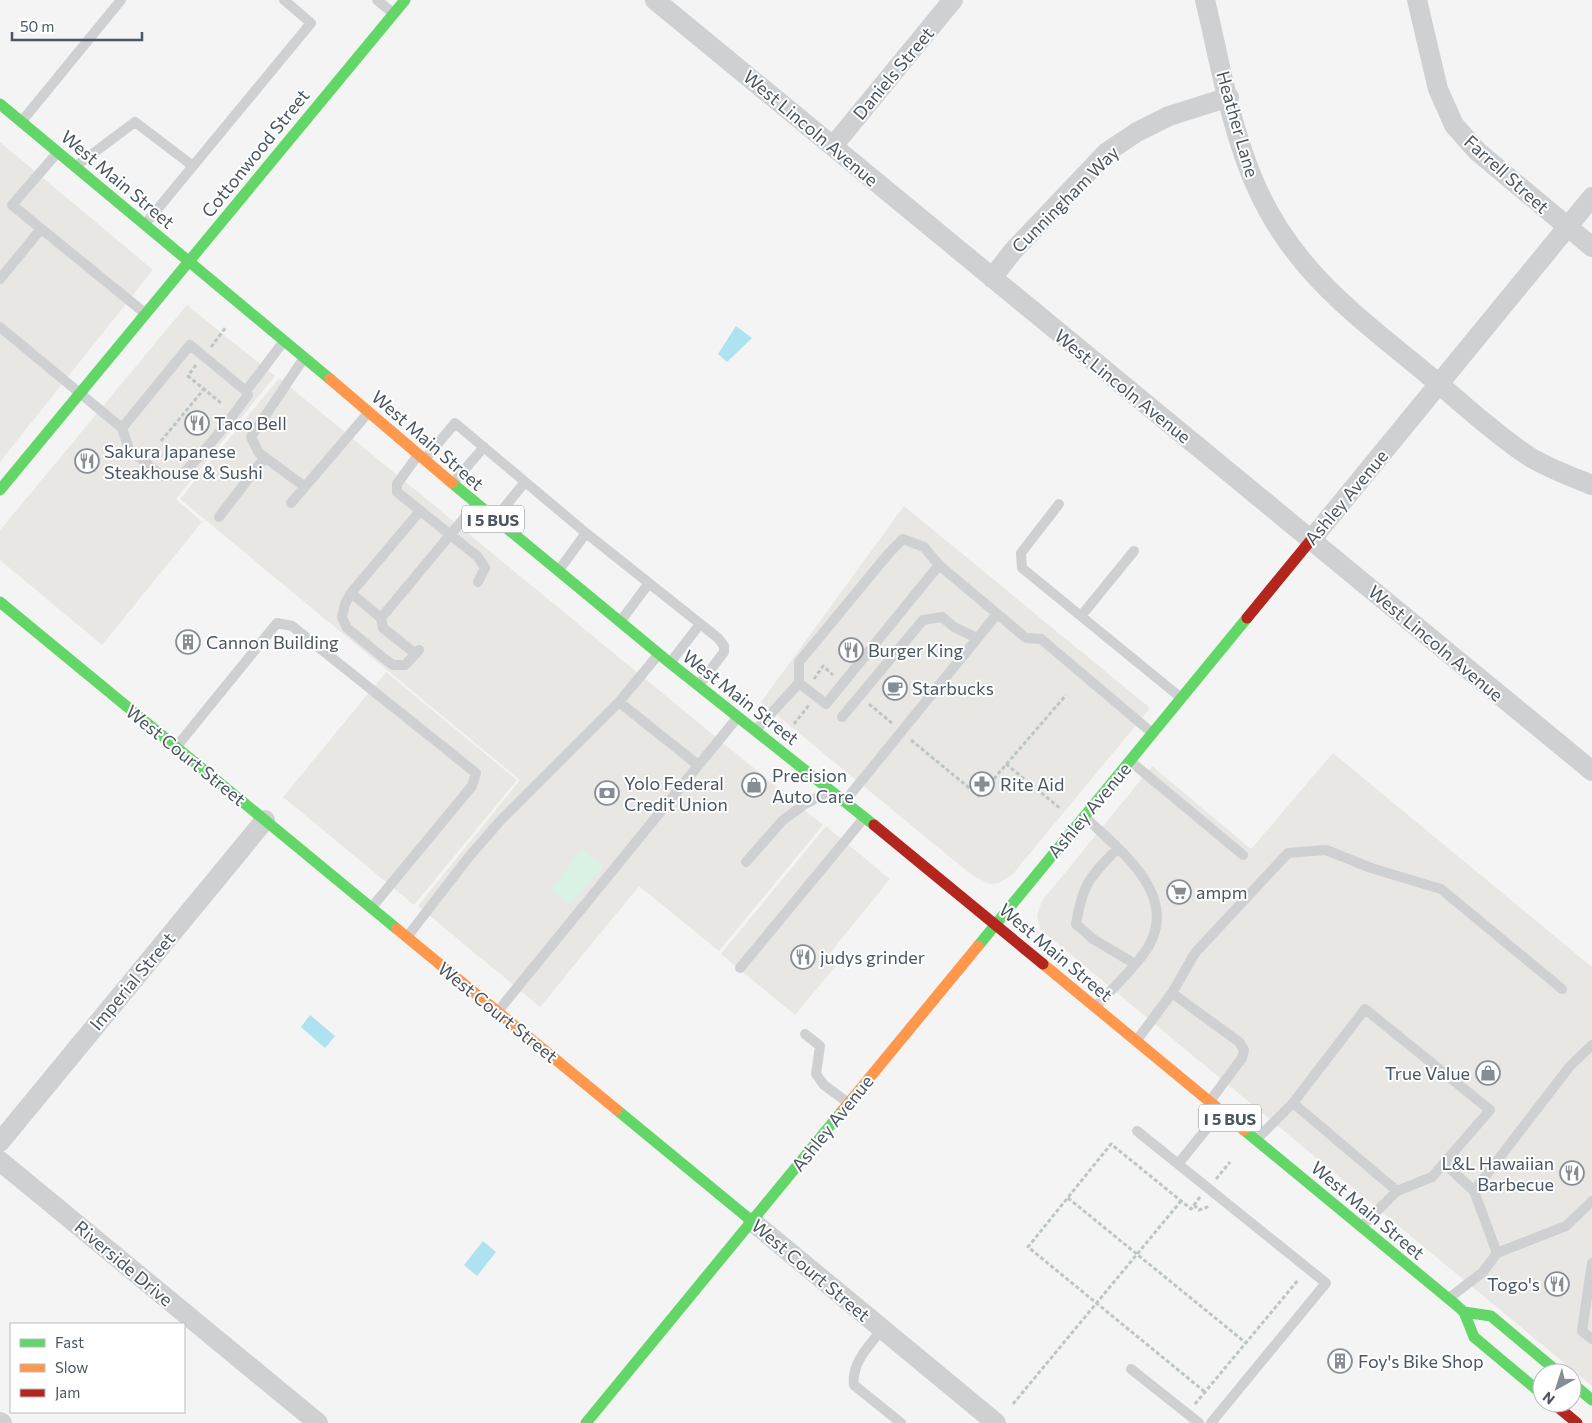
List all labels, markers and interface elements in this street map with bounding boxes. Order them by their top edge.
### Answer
scale bar [12,10,142,42]
text: 50 m [20,17,54,35]
street label: Daniels Street [848,22,938,124]
street label: West Lincoln Avenue [739,65,883,191]
street label: Heather Lane [1212,68,1264,180]
street label: Cottonwood Street [196,84,314,222]
street label: West Main Street [57,125,179,233]
street label: Farrell Street [1460,130,1554,218]
street label: Cunningham Way [1007,141,1123,257]
street label: West Lincoln Avenue [1050,324,1196,448]
street label: West Main Street [367,385,489,495]
restaurant icon: Taco Bell [184,410,210,436]
place label: Taco Bell [214,412,287,434]
place label: Sakura Japanese Steakhouse & Sushi [104,440,263,483]
street label: Ashley Avenue [1300,445,1392,549]
restaurant icon: Sakura Japanese Steakhouse & Sushi [74,448,100,474]
road number: I 5 BUS [462,506,524,532]
street label: West Lincoln Avenue [1364,580,1508,706]
building icon: Cannon Building [175,629,201,655]
place label: Cannon Building [206,631,339,653]
restaurant icon: Burger King [838,637,864,663]
place label: Burger King [868,639,964,661]
street label: West Main Street [679,645,803,749]
cafe icon: Starbucks [882,675,908,701]
place label: Starbucks [912,677,994,699]
street label: West Court Street [122,700,250,810]
street label: Ashley Avenue [1043,758,1135,862]
place label: Precision Auto Care [772,764,854,807]
pharmacy icon: Rite Aid [969,771,995,797]
place label: Yolo Federal Credit Union [624,772,728,815]
shop icon: Precision Auto Care [741,772,767,798]
place label: Rite Aid [1000,773,1064,795]
bank icon: Yolo Federal Credit Union [594,780,620,806]
supermarket icon: ampm [1166,879,1192,905]
place label: ampm [1196,881,1247,903]
street label: West Main Street [995,898,1117,1006]
street label: Imperial Street [85,928,179,1034]
restaurant icon: judys grinder [790,944,816,970]
place label: judys grinder [820,946,925,968]
street label: West Court Street [434,957,562,1067]
shop icon: True Value [1475,1060,1501,1086]
place label: True Value [1385,1062,1470,1084]
street label: Ashley Avenue [786,1070,878,1176]
road number: I 5 BUS [1199,1104,1261,1132]
place label: L&L Hawaiian Barbecue [1441,1152,1554,1195]
street label: West Main Street [1307,1156,1429,1264]
restaurant icon: L&L Hawaiian Barbecue [1559,1160,1585,1186]
street label: West Court Street [747,1214,875,1326]
street label: Riverside Drive [70,1215,178,1311]
restaurant icon: Togo's [1544,1271,1570,1297]
place label: Togo's [1487,1273,1540,1295]
legend [10,1323,185,1413]
text: Fast [55,1333,84,1351]
building icon: Foy's Bike Shop [1327,1348,1353,1374]
place label: Foy's Bike Shop [1358,1350,1484,1372]
text: Slow [55,1358,88,1376]
north arrow [1532,1363,1582,1413]
text: Jam [55,1383,80,1401]
text: N [1539,1389,1558,1408]

